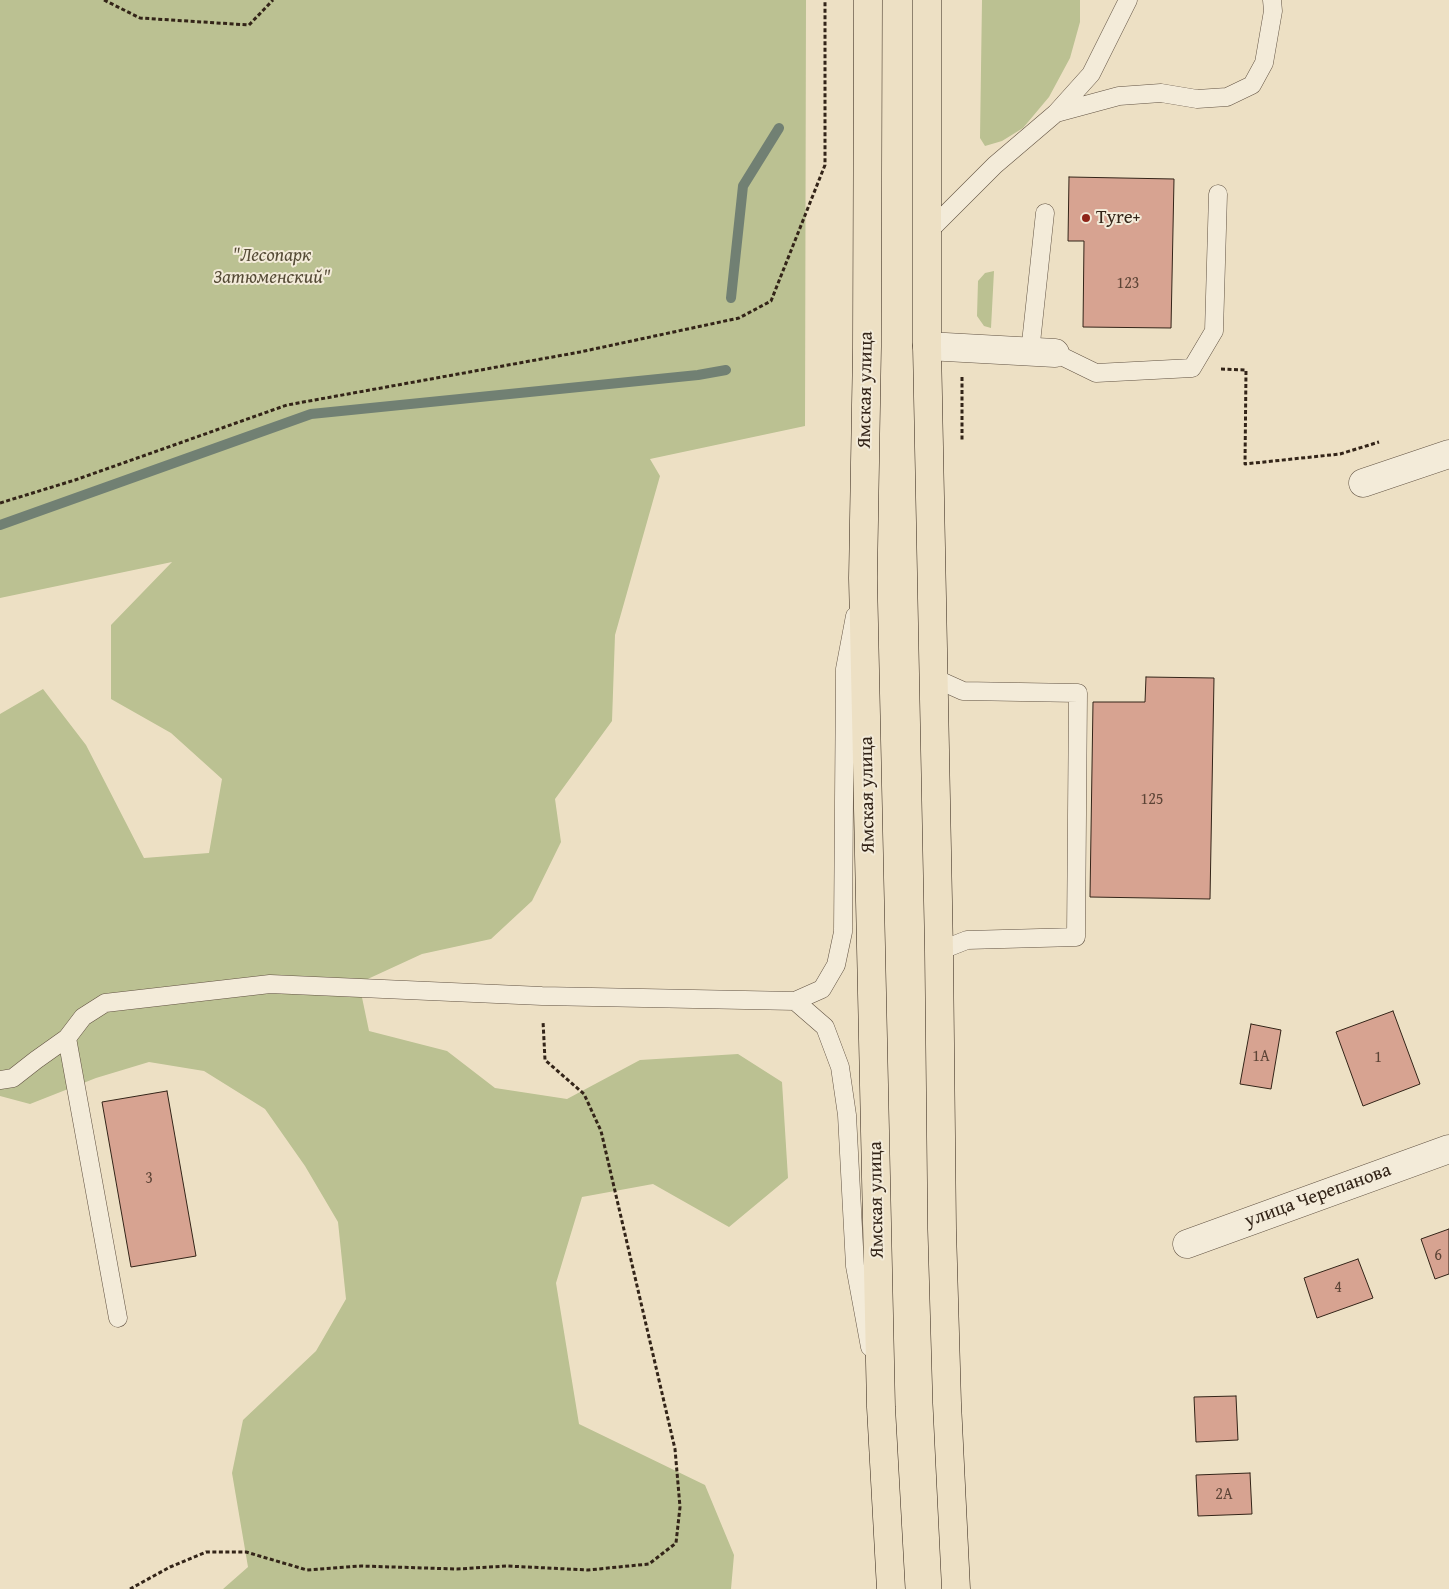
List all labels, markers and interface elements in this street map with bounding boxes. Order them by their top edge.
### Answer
place label: Tyre+ [1096,207,1140,229]
marker: Tyre+ [1080,212,1092,224]
park label: "Лесопарк Затюменский" [213,245,331,289]
house number: 123 [1116,274,1140,294]
street label: Ямская улица [854,331,878,449]
street label: Ямская улица [856,736,880,854]
house number: 125 [1140,790,1164,810]
house number: 1А [1252,1047,1270,1067]
house number: 1 [1374,1048,1382,1068]
street label: Ямская улица [865,1141,889,1259]
street label: улица Черепанова [1242,1159,1394,1233]
house number: 3 [145,1169,153,1189]
house number: 6 [1434,1246,1442,1266]
house number: 4 [1334,1278,1342,1298]
house number: 2А [1215,1485,1233,1505]

